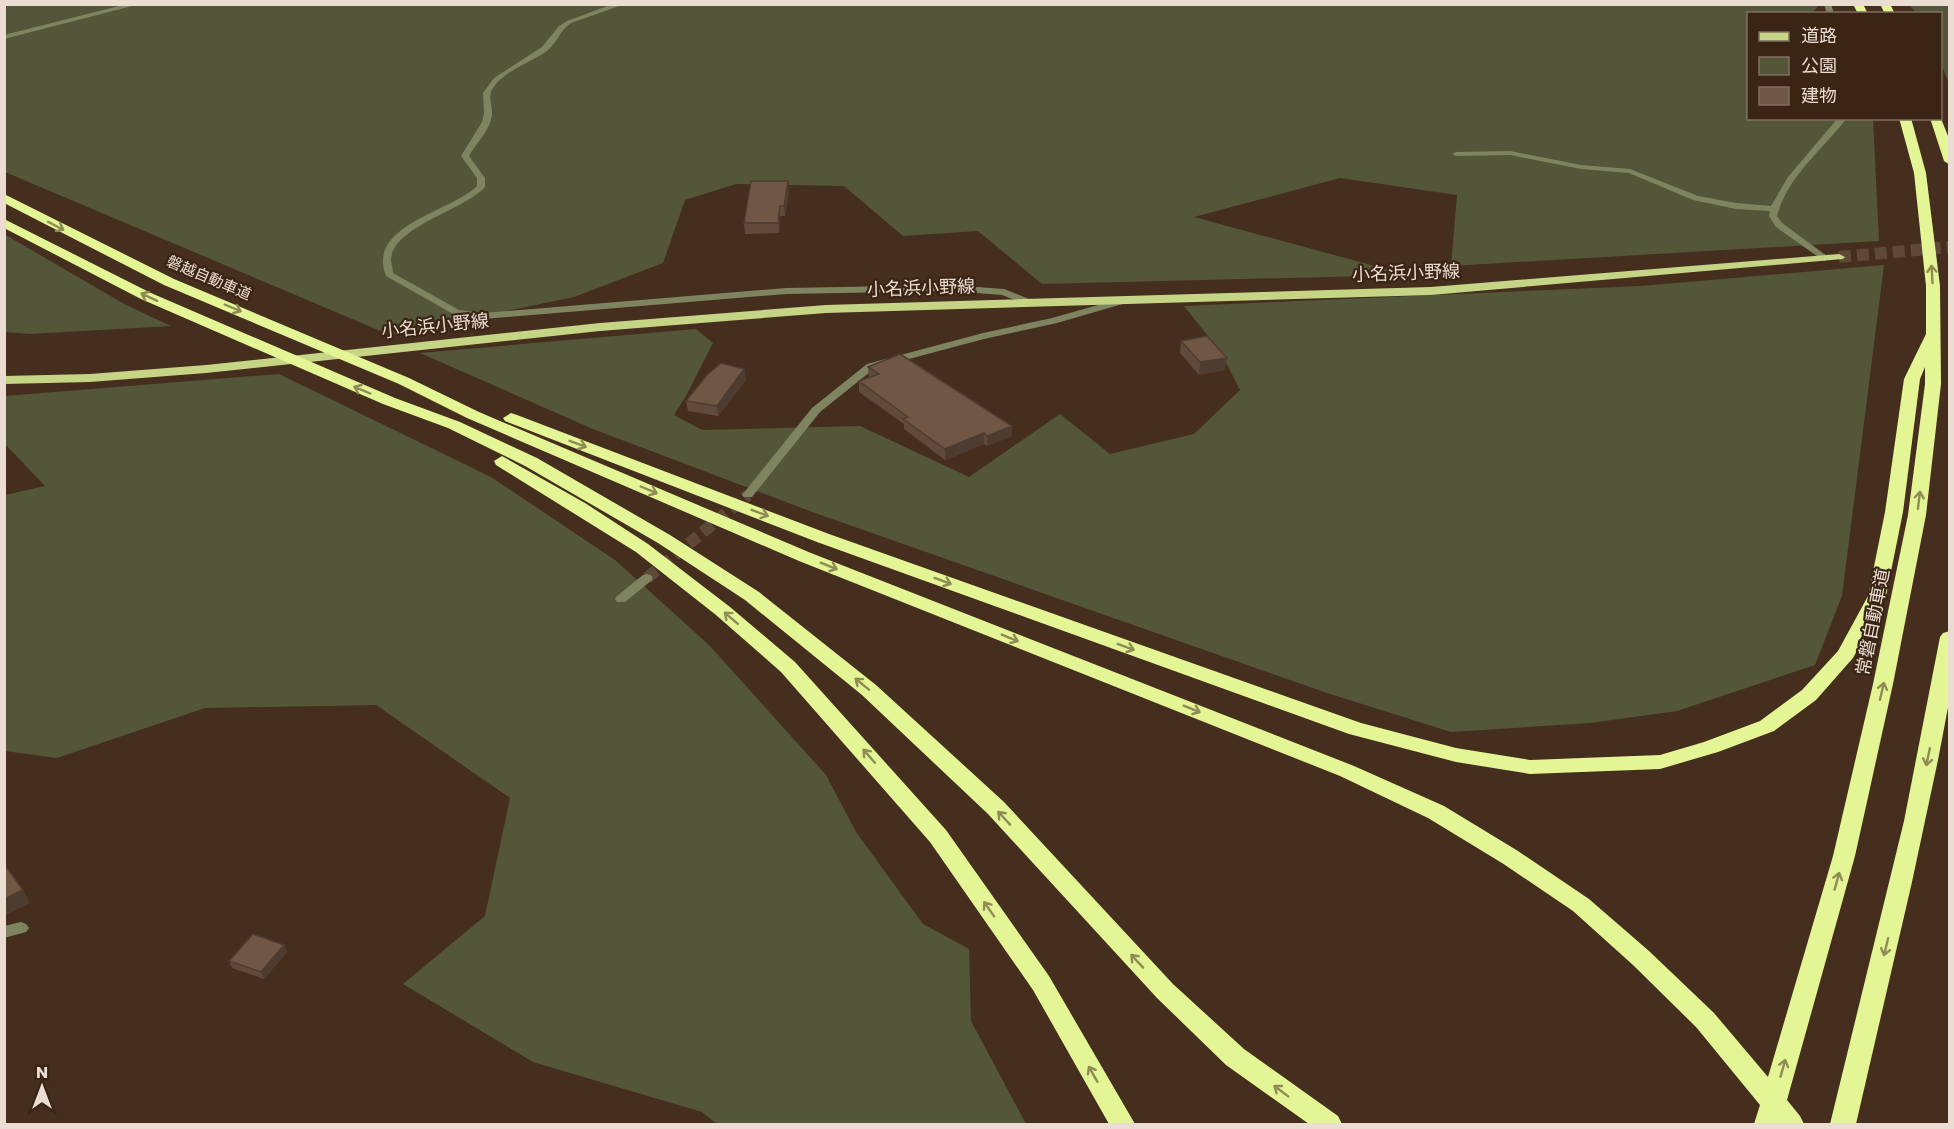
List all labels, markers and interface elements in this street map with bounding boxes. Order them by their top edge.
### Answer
legend [1747,12,1942,120]
text: 道路 [1801,23,1837,48]
text: 公園 [1801,53,1837,78]
text: 建物 [1801,83,1837,108]
one-way arrow [47,220,65,232]
street label: 磐越自動車道 [164,250,255,305]
street label: 小名浜小野線 [1352,258,1460,287]
one-way arrow [1927,264,1938,284]
street label: 小名浜小野線 [867,273,975,302]
one-way arrow [141,291,159,303]
one-way arrow [223,303,241,314]
street label: 小名浜小野線 [380,307,490,344]
one-way arrow [353,384,372,395]
one-way arrow [568,439,586,450]
one-way arrow [640,485,658,496]
one-way arrow [1914,490,1925,510]
one-way arrow [750,509,769,520]
one-way arrow [819,561,838,572]
street label: 常磐自動車道 [1850,567,1895,677]
one-way arrow [933,576,952,587]
one-way arrow [724,611,739,625]
one-way arrow [1001,633,1019,644]
one-way arrow [1116,642,1135,653]
one-way arrow [855,678,871,691]
one-way arrow [1876,682,1888,701]
one-way arrow [1182,704,1201,715]
one-way arrow [1922,746,1933,766]
one-way arrow [862,749,876,764]
one-way arrow [997,810,1012,825]
one-way arrow [1832,872,1843,891]
one-way arrow [983,902,995,918]
one-way arrow [1880,937,1892,956]
one-way arrow [1130,953,1144,968]
north arrow [12,1057,72,1117]
one-way arrow [1778,1059,1789,1078]
text: N [36,1061,48,1084]
one-way arrow [1087,1066,1099,1083]
one-way arrow [1274,1085,1290,1098]

